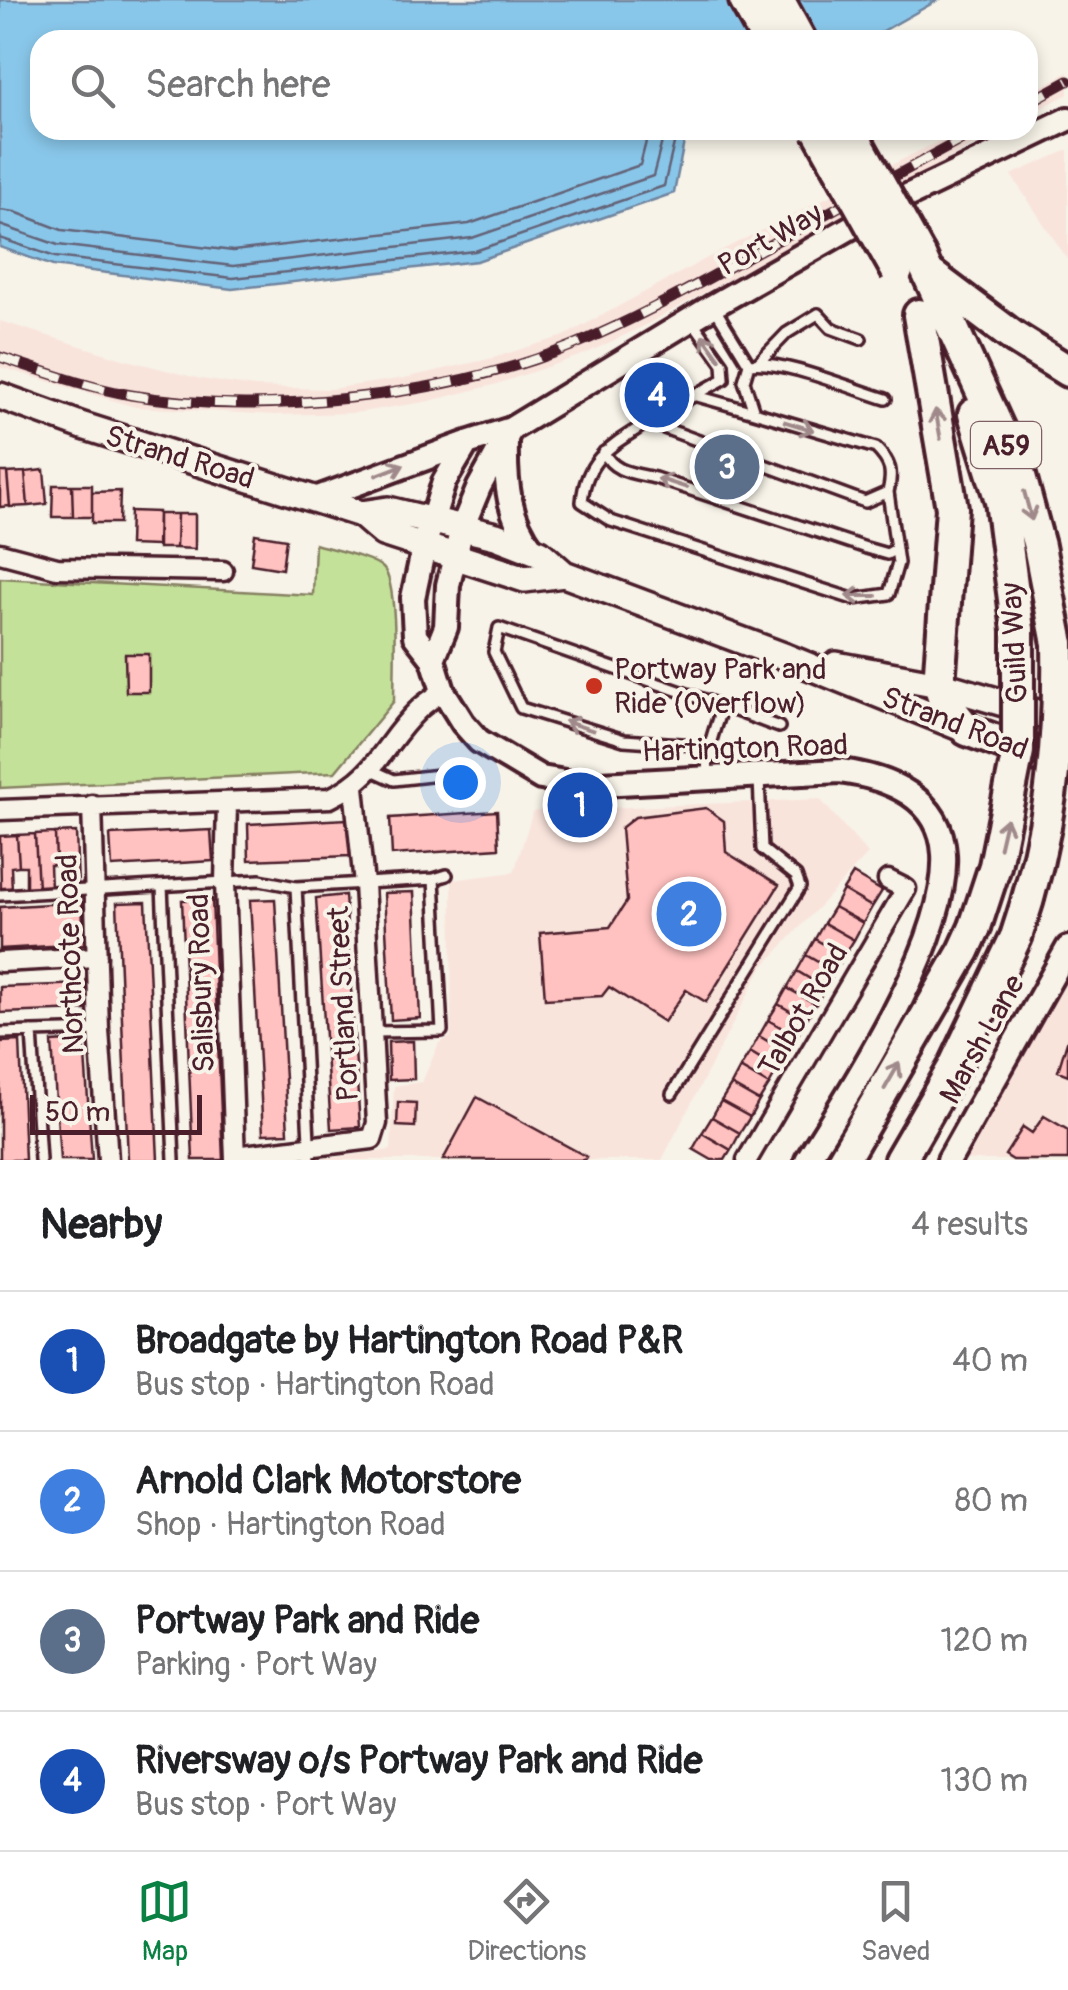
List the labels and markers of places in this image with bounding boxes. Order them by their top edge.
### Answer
pin: 4 [624,358,690,432]
pin: 3 [694,430,760,504]
place label: Portway Park and Ride (Overflow) [614,651,827,722]
marker: Portway Park and Ride (Overflow) [583,675,605,697]
pin: 1 [548,768,612,842]
pin: 2 [656,876,722,952]

